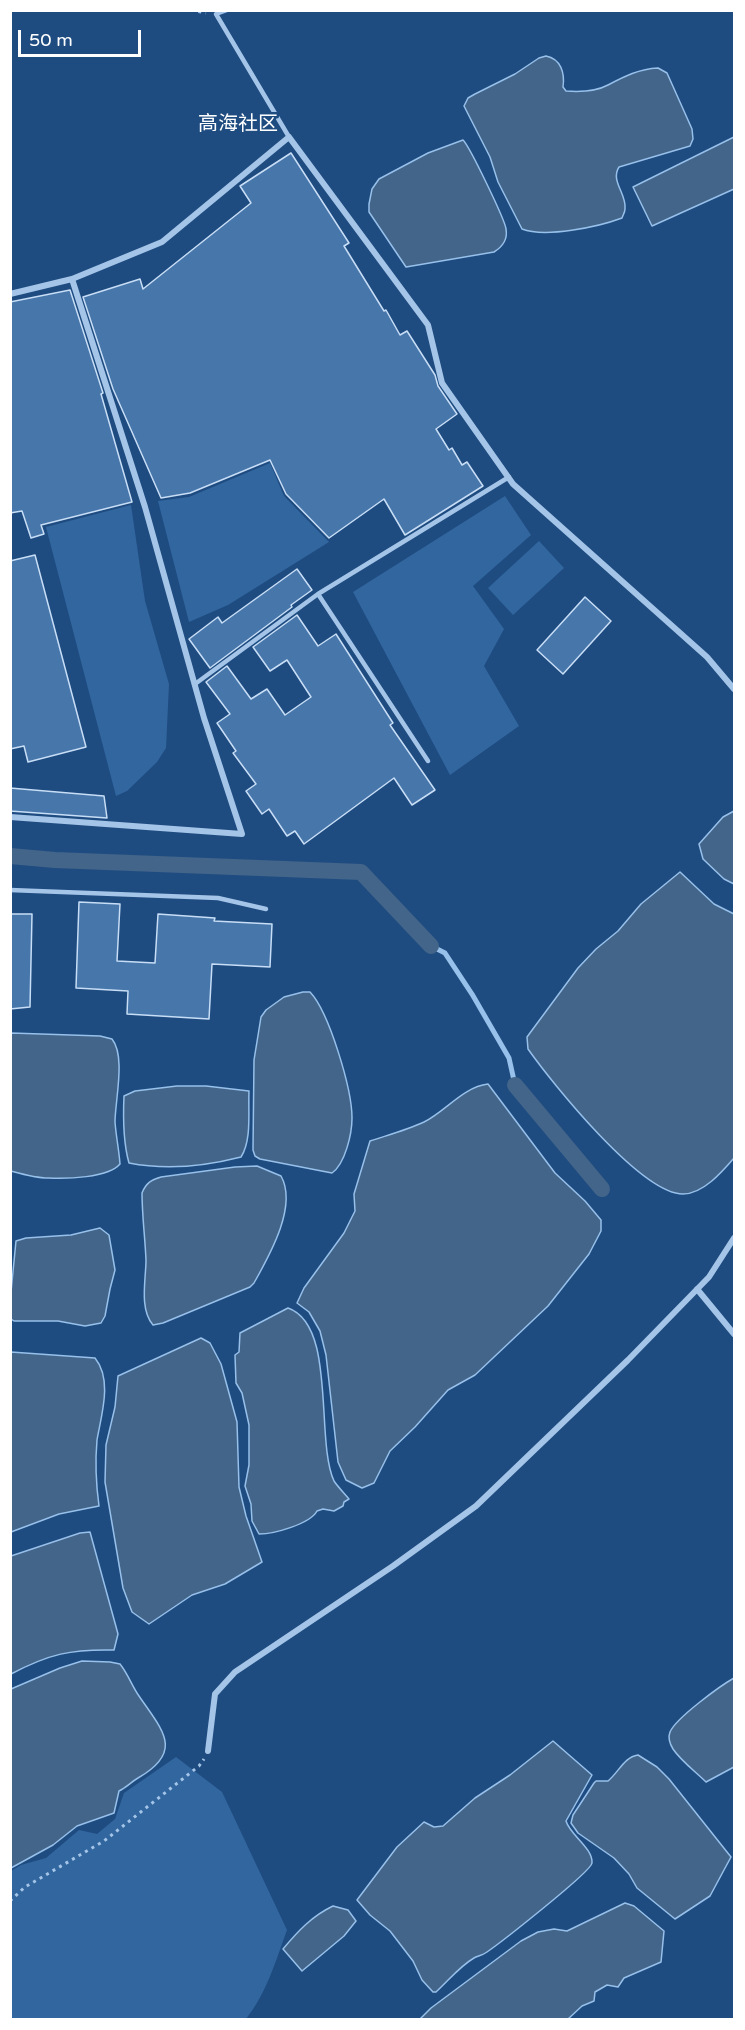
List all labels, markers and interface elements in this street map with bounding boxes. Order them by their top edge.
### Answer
scale bar [21,18,144,56]
text: 50 m [29,29,73,51]
district label: 高海社区 [198,113,278,137]

